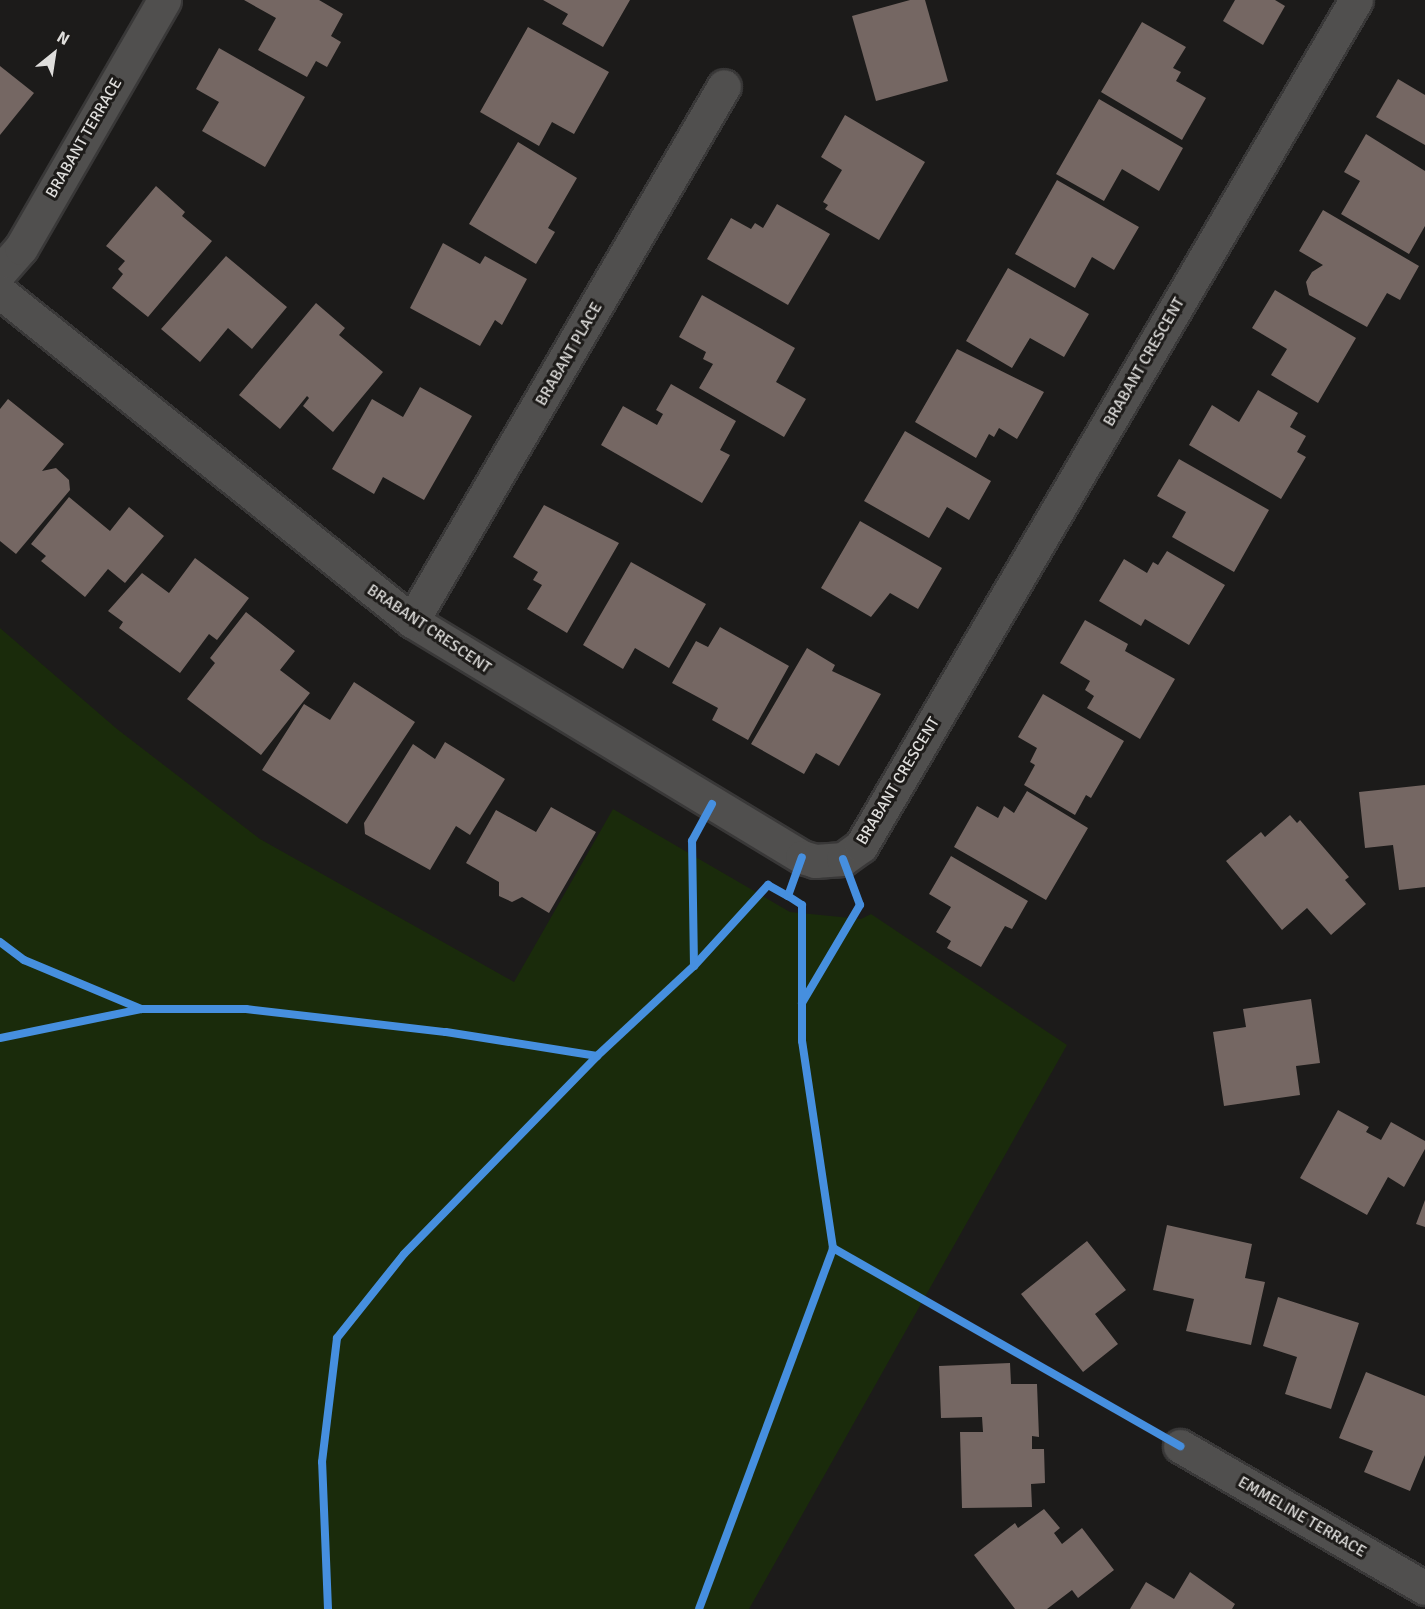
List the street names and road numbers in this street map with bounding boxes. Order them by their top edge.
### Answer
street label: BRABANT TERRACE [42,75,126,201]
street label: BRABANT CRESCENT [1099,294,1189,430]
street label: BRABANT PLACE [532,299,606,409]
street label: BRABANT CRESCENT [363,580,495,678]
street label: BRABANT CRESCENT [852,714,944,848]
street label: EMMELINE TERRACE [1235,1473,1369,1561]

